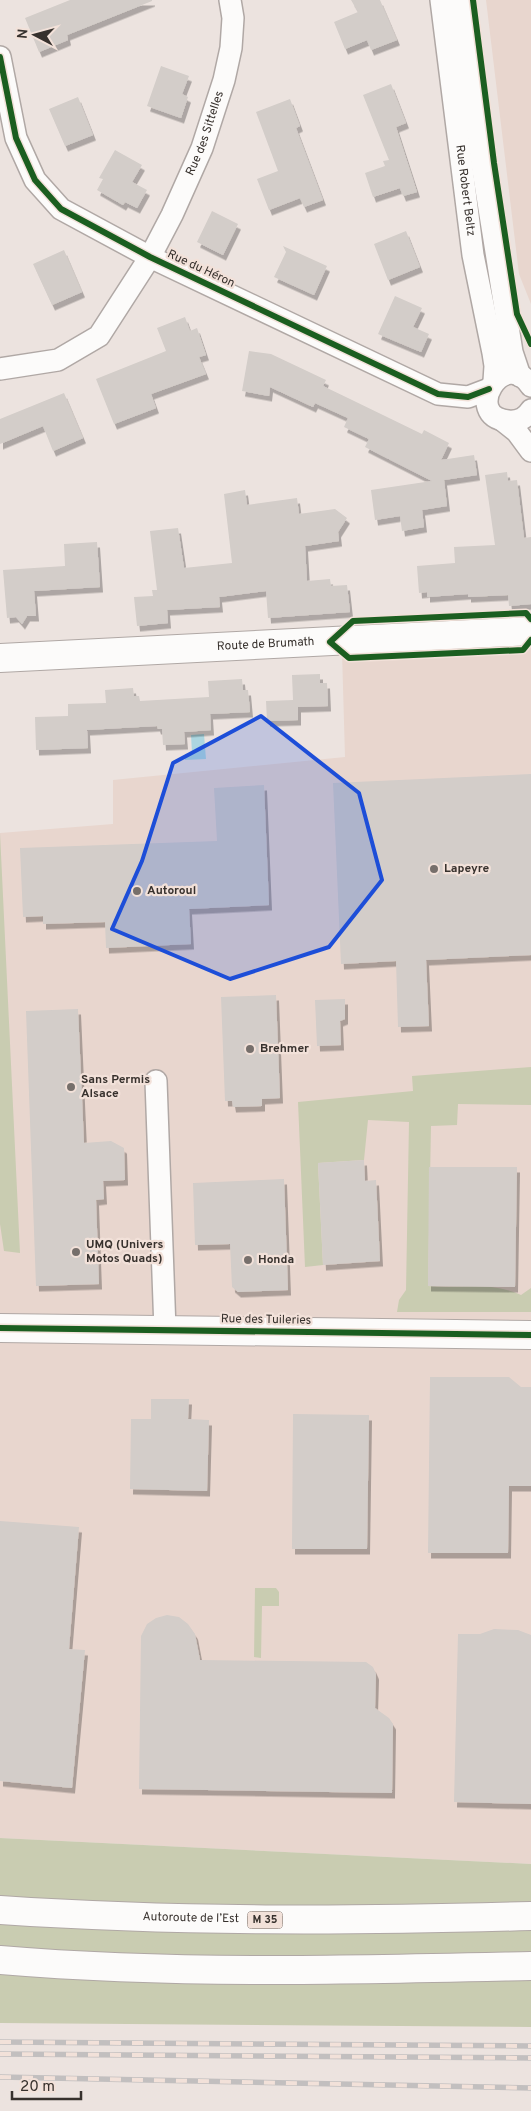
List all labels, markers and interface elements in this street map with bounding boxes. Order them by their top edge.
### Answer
north arrow [10,10,60,60]
text: N [15,28,33,40]
street label: Rue des Sittelles [183,89,228,178]
street label: Rue Robert Beltz [451,144,479,237]
street label: Rue du Héron [165,246,237,292]
street label: Route de Brumath [216,634,315,655]
place label: Lapeyre [444,861,490,877]
marker: Lapeyre [428,863,440,875]
place label: Autoroul [147,883,196,899]
marker: Autoroul [131,885,143,897]
place label: Brehmer [260,1041,309,1057]
marker: Brehmer [244,1043,256,1055]
place label: Sans Permis Alsace [81,1072,150,1102]
marker: Sans Permis Alsace [65,1081,77,1093]
place label: UMQ (Univers Motos Quads) [86,1237,164,1267]
marker: UMQ (Univers Motos Quads) [70,1246,82,1258]
place label: Honda [258,1252,294,1268]
marker: Honda [242,1254,254,1266]
street label: Rue des Tuileries [221,1311,311,1329]
street label: Autoroute de l’Est [142,1909,239,1927]
road number: M 35 [248,1912,282,1928]
scale bar [12,2068,81,2100]
text: 20 m [20,2078,55,2097]

